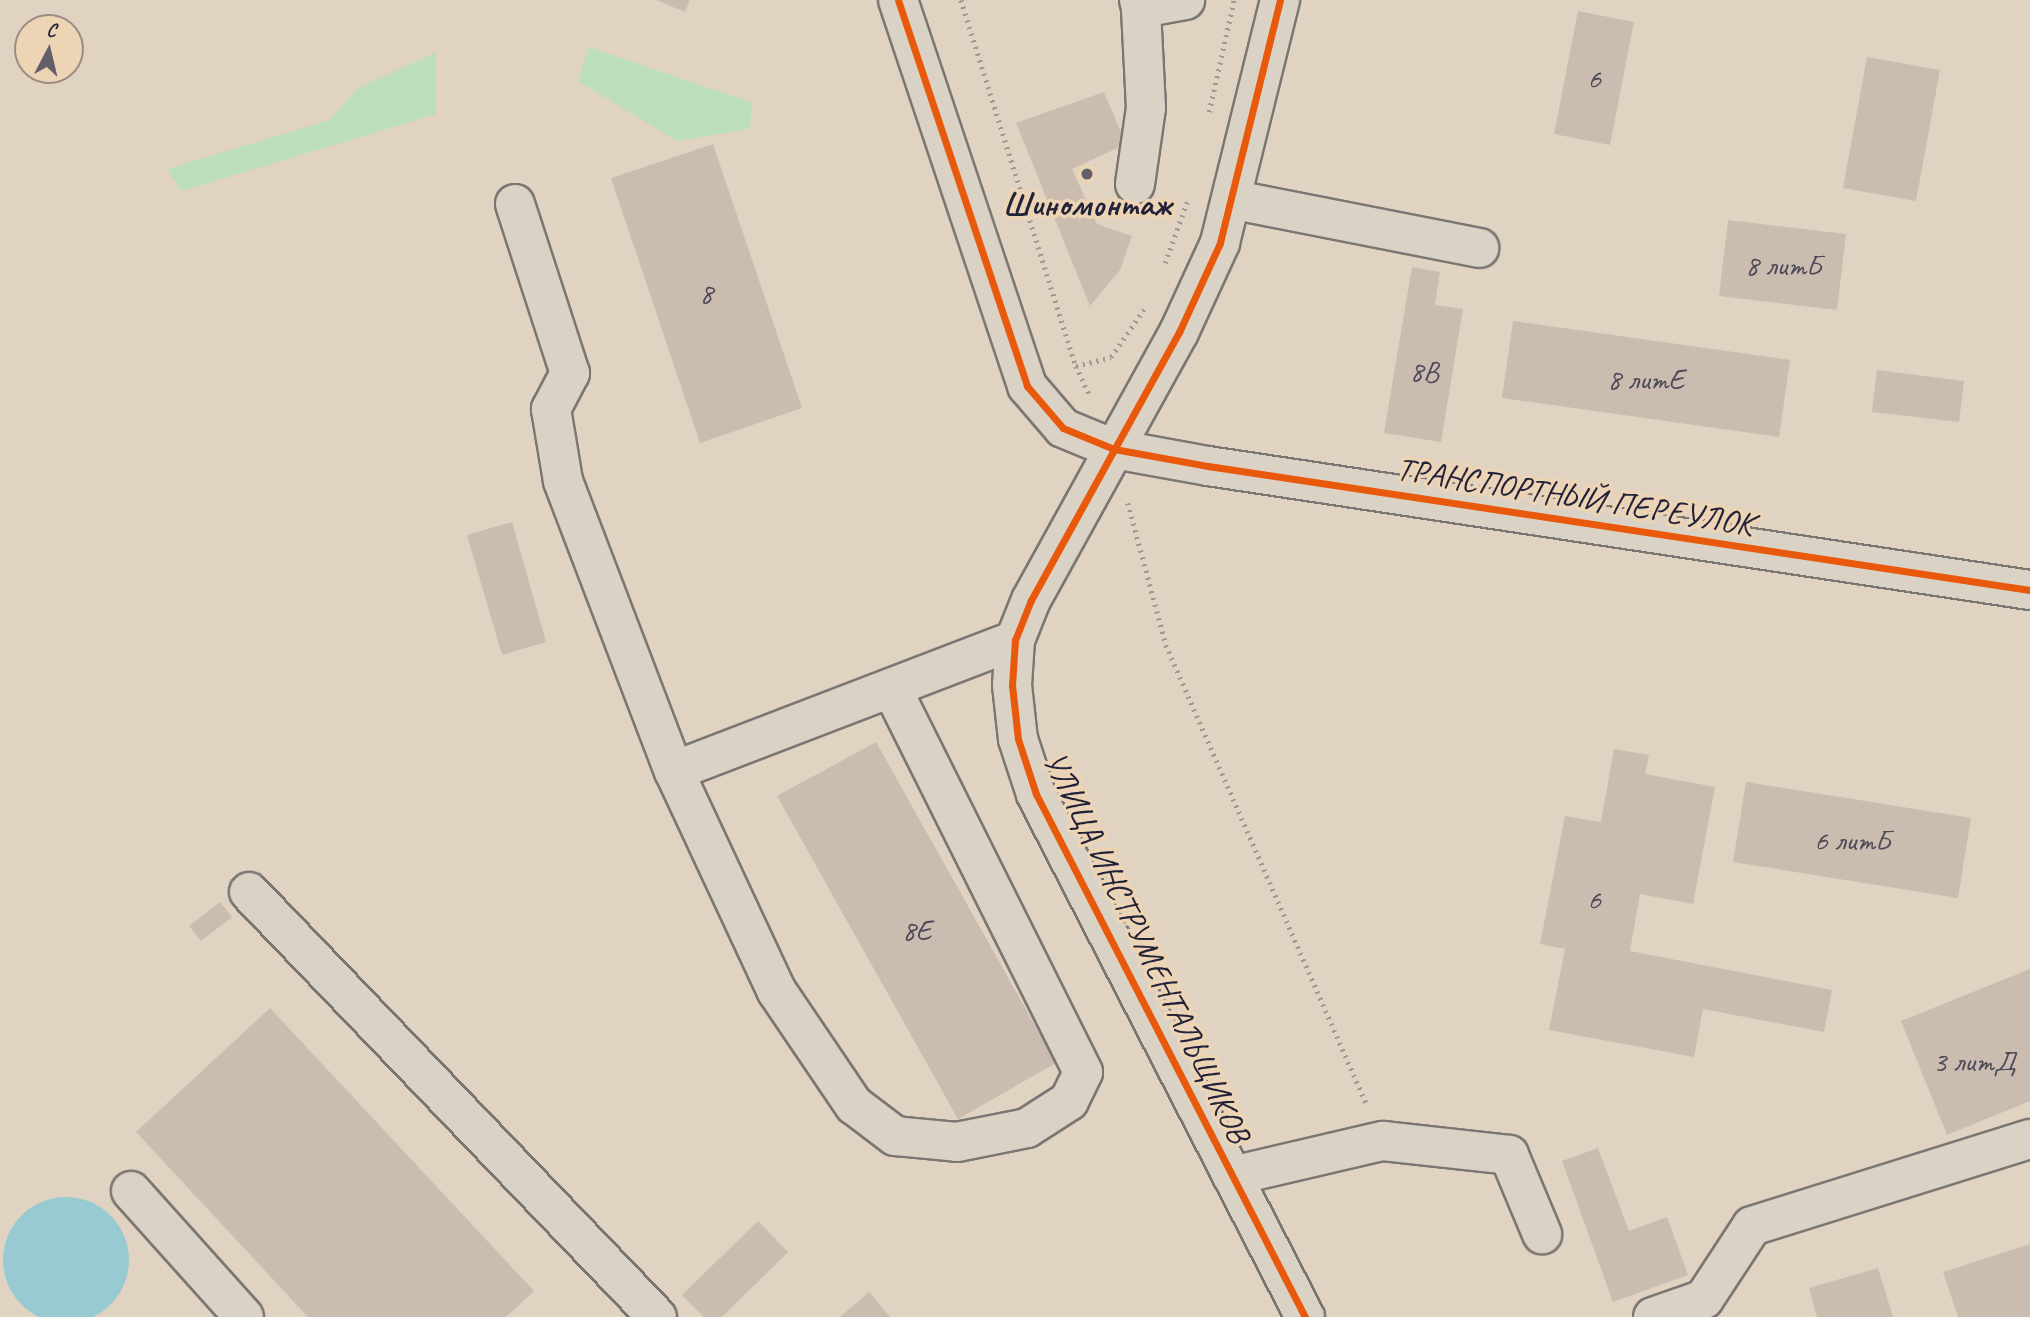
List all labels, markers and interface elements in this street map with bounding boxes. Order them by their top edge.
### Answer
north arrow [14,14,84,84]
text: С [45,18,57,43]
house number: 6 [1587,60,1601,96]
marker: Шиномонтаж [1079,166,1095,182]
place label: Шиномонтаж [1003,185,1171,225]
house number: 8 литБ [1745,247,1821,283]
house number: 8 [699,275,713,311]
house number: 8В [1410,353,1438,389]
house number: 8 литЕ [1607,361,1685,397]
street label: ТРАНСПОРТНЫЙ ПЕРЕУЛОК [1394,449,1756,545]
street label: УЛИЦА ИНСТРУМЕНТАЛЬЩИКОВ [1034,746,1258,1148]
house number: 6 литБ [1814,822,1890,858]
house number: 6 [1587,881,1601,917]
house number: 8Е [902,912,932,948]
house number: 3 литД [1933,1043,2015,1079]

